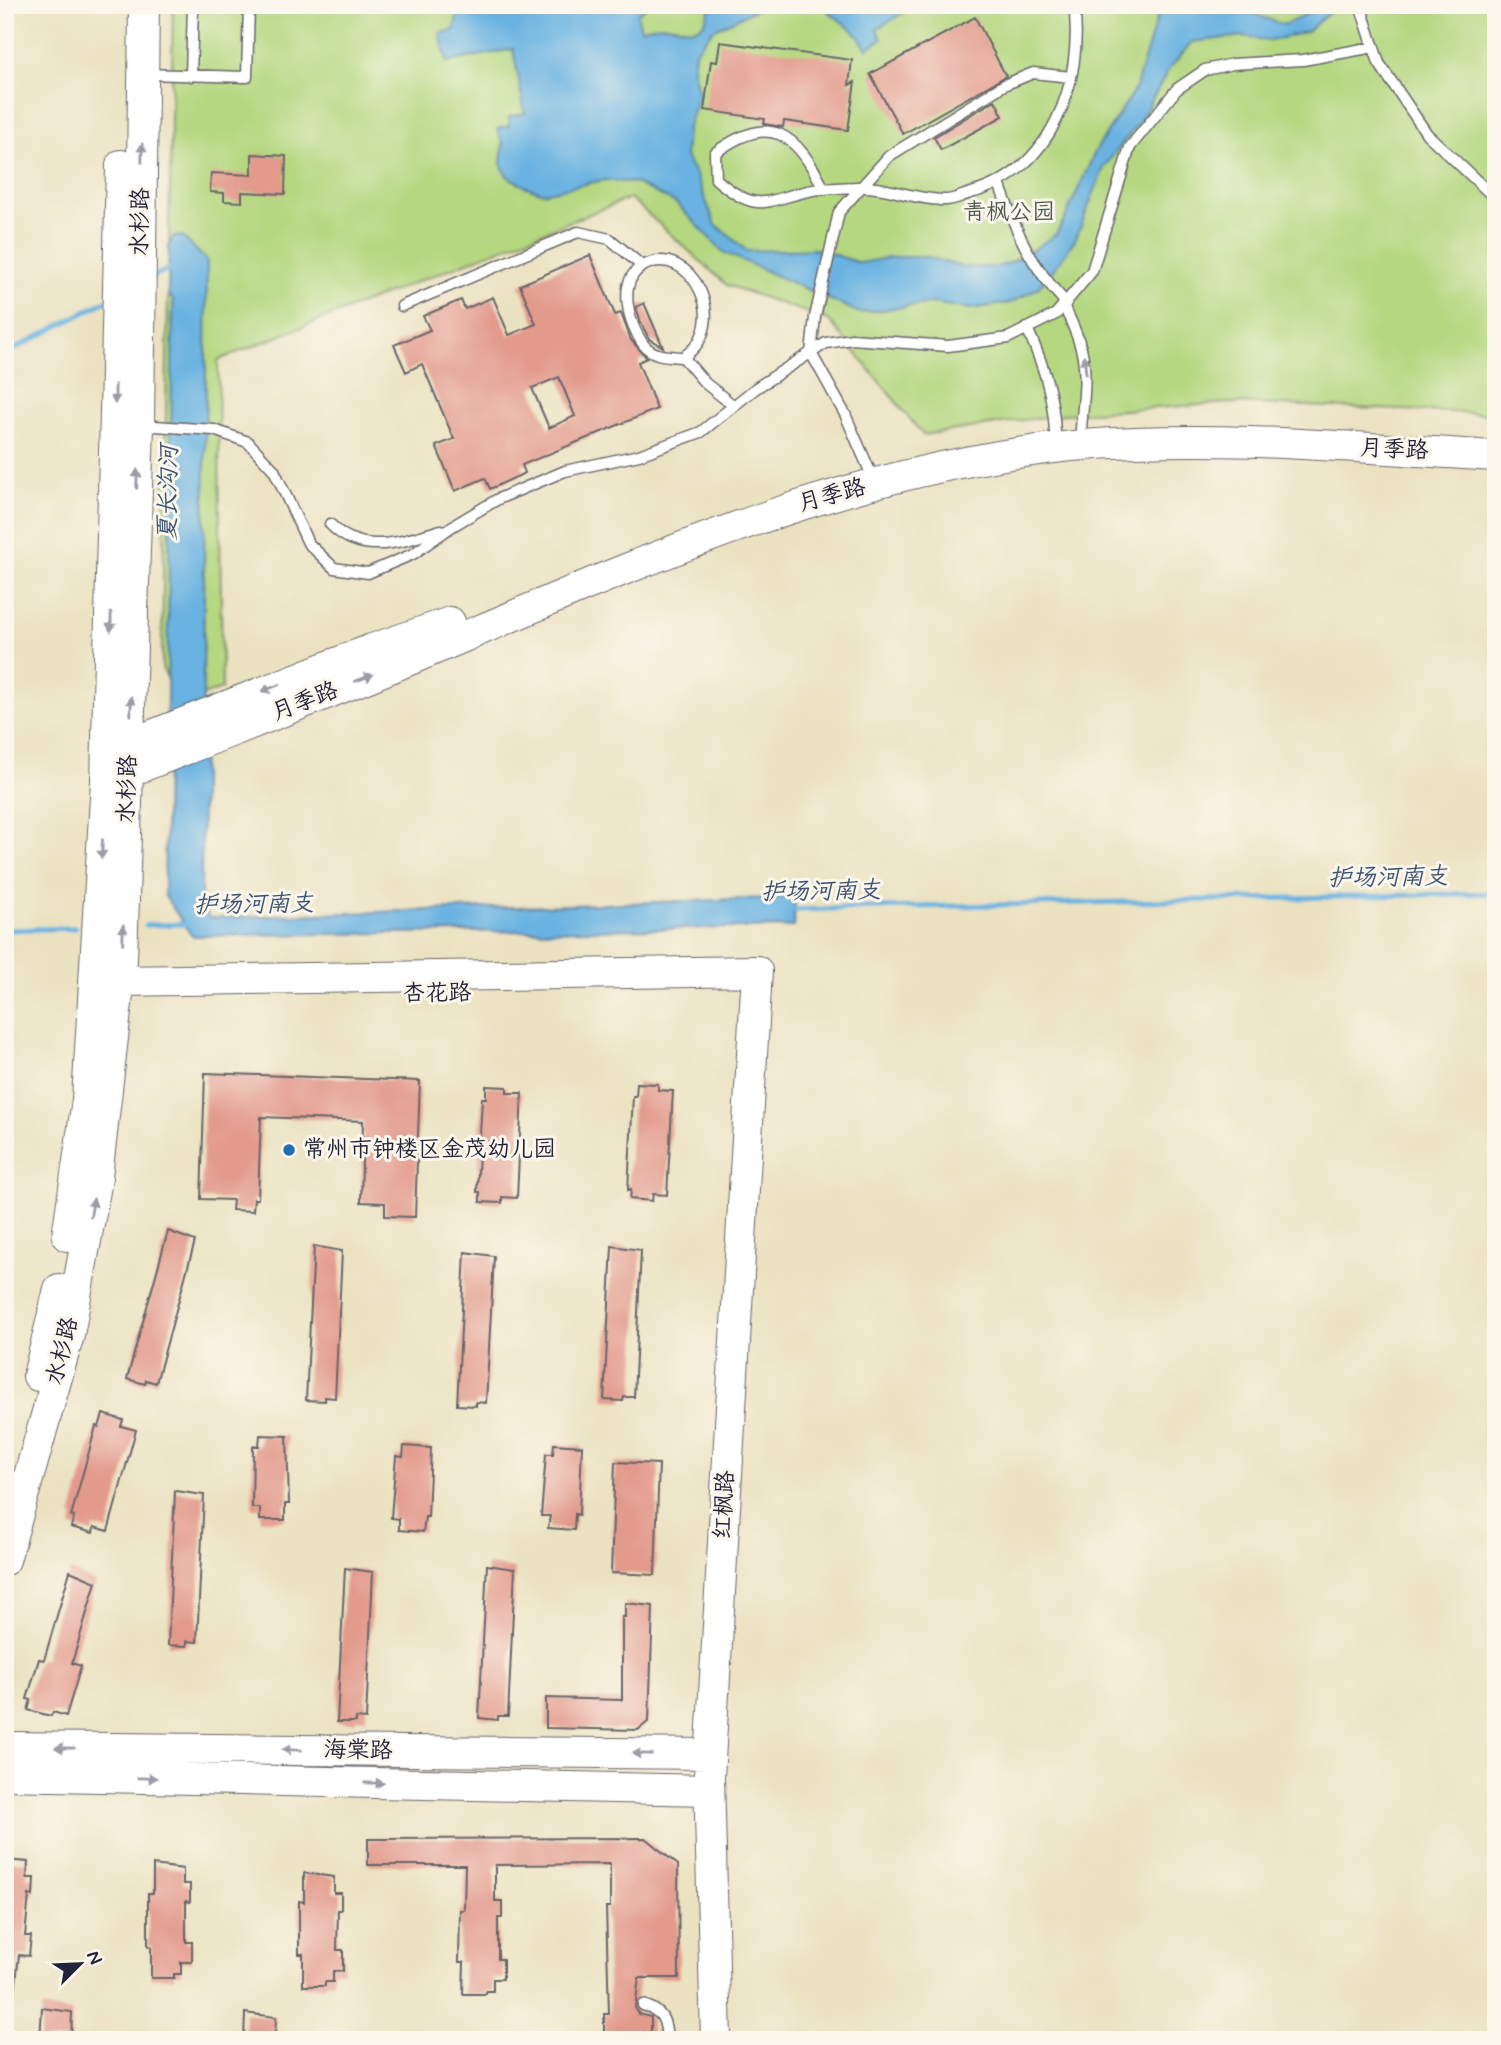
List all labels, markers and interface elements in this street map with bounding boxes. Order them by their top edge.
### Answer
one-way arrow [136,142,148,164]
street label: 水杉路 [125,187,157,257]
park label: 青枫公园 [963,198,1055,228]
one-way arrow [1079,354,1090,376]
one-way arrow [109,383,121,405]
street label: 月季路 [1359,433,1429,467]
water label: 夏长沟河 [153,441,185,541]
one-way arrow [131,468,143,490]
street label: 月季路 [795,473,869,519]
one-way arrow [105,611,117,633]
one-way arrow [354,673,375,684]
street label: 月季路 [267,676,343,728]
one-way arrow [261,683,282,694]
one-way arrow [125,695,136,717]
street label: 水杉路 [112,754,144,824]
one-way arrow [96,838,107,860]
water label: 护场河南支 [1328,861,1448,895]
water label: 护场河南支 [761,875,881,909]
water label: 护场河南支 [194,888,314,922]
one-way arrow [117,922,128,944]
street label: 杏花路 [402,978,472,1010]
place label: 常州市钟楼区金茂幼儿园 [303,1135,556,1165]
marker: 常州市钟楼区金茂幼儿园 [281,1142,297,1158]
one-way arrow [86,1197,97,1219]
street label: 水杉路 [40,1314,86,1388]
street label: 红枫路 [708,1470,742,1540]
street label: 海棠路 [323,1735,393,1767]
one-way arrow [53,1742,75,1753]
one-way arrow [281,1744,303,1756]
one-way arrow [631,1748,653,1760]
one-way arrow [136,1772,158,1784]
one-way arrow [364,1777,386,1788]
north arrow [46,1930,116,2000]
text: N [80,1947,108,1969]

